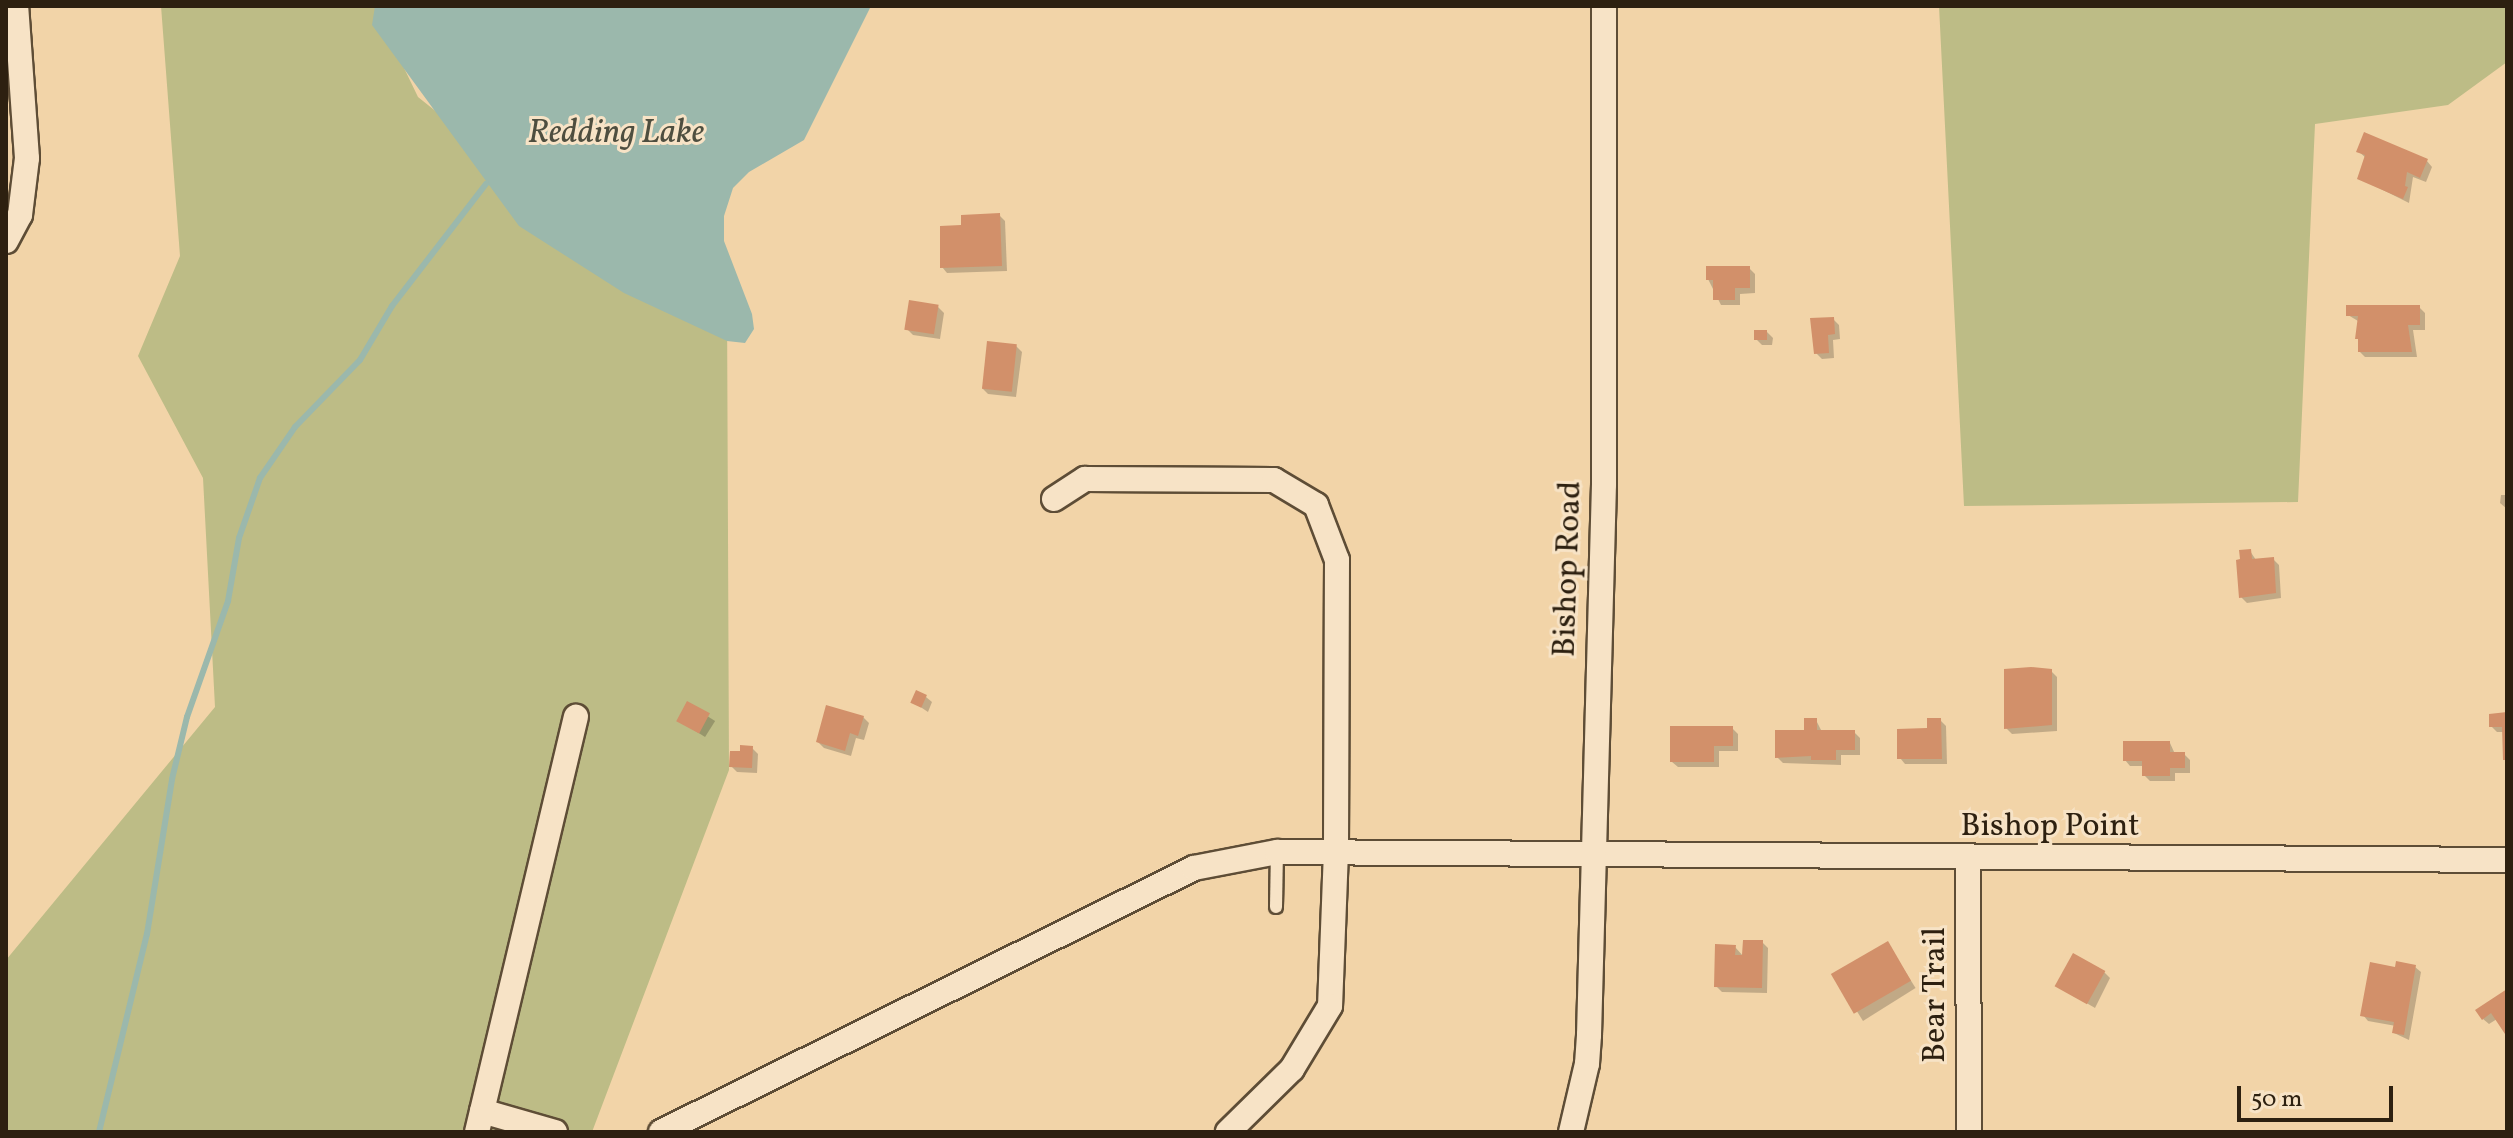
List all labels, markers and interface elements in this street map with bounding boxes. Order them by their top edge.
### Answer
water label: Redding Lake [528,114,704,154]
street label: Bishop Road [1547,480,1591,658]
street label: Bishop Point [1960,808,2140,846]
street label: Bear Trail [1917,927,1955,1063]
scale bar [2241,1070,2397,1120]
text: 50 m [2251,1083,2303,1117]

